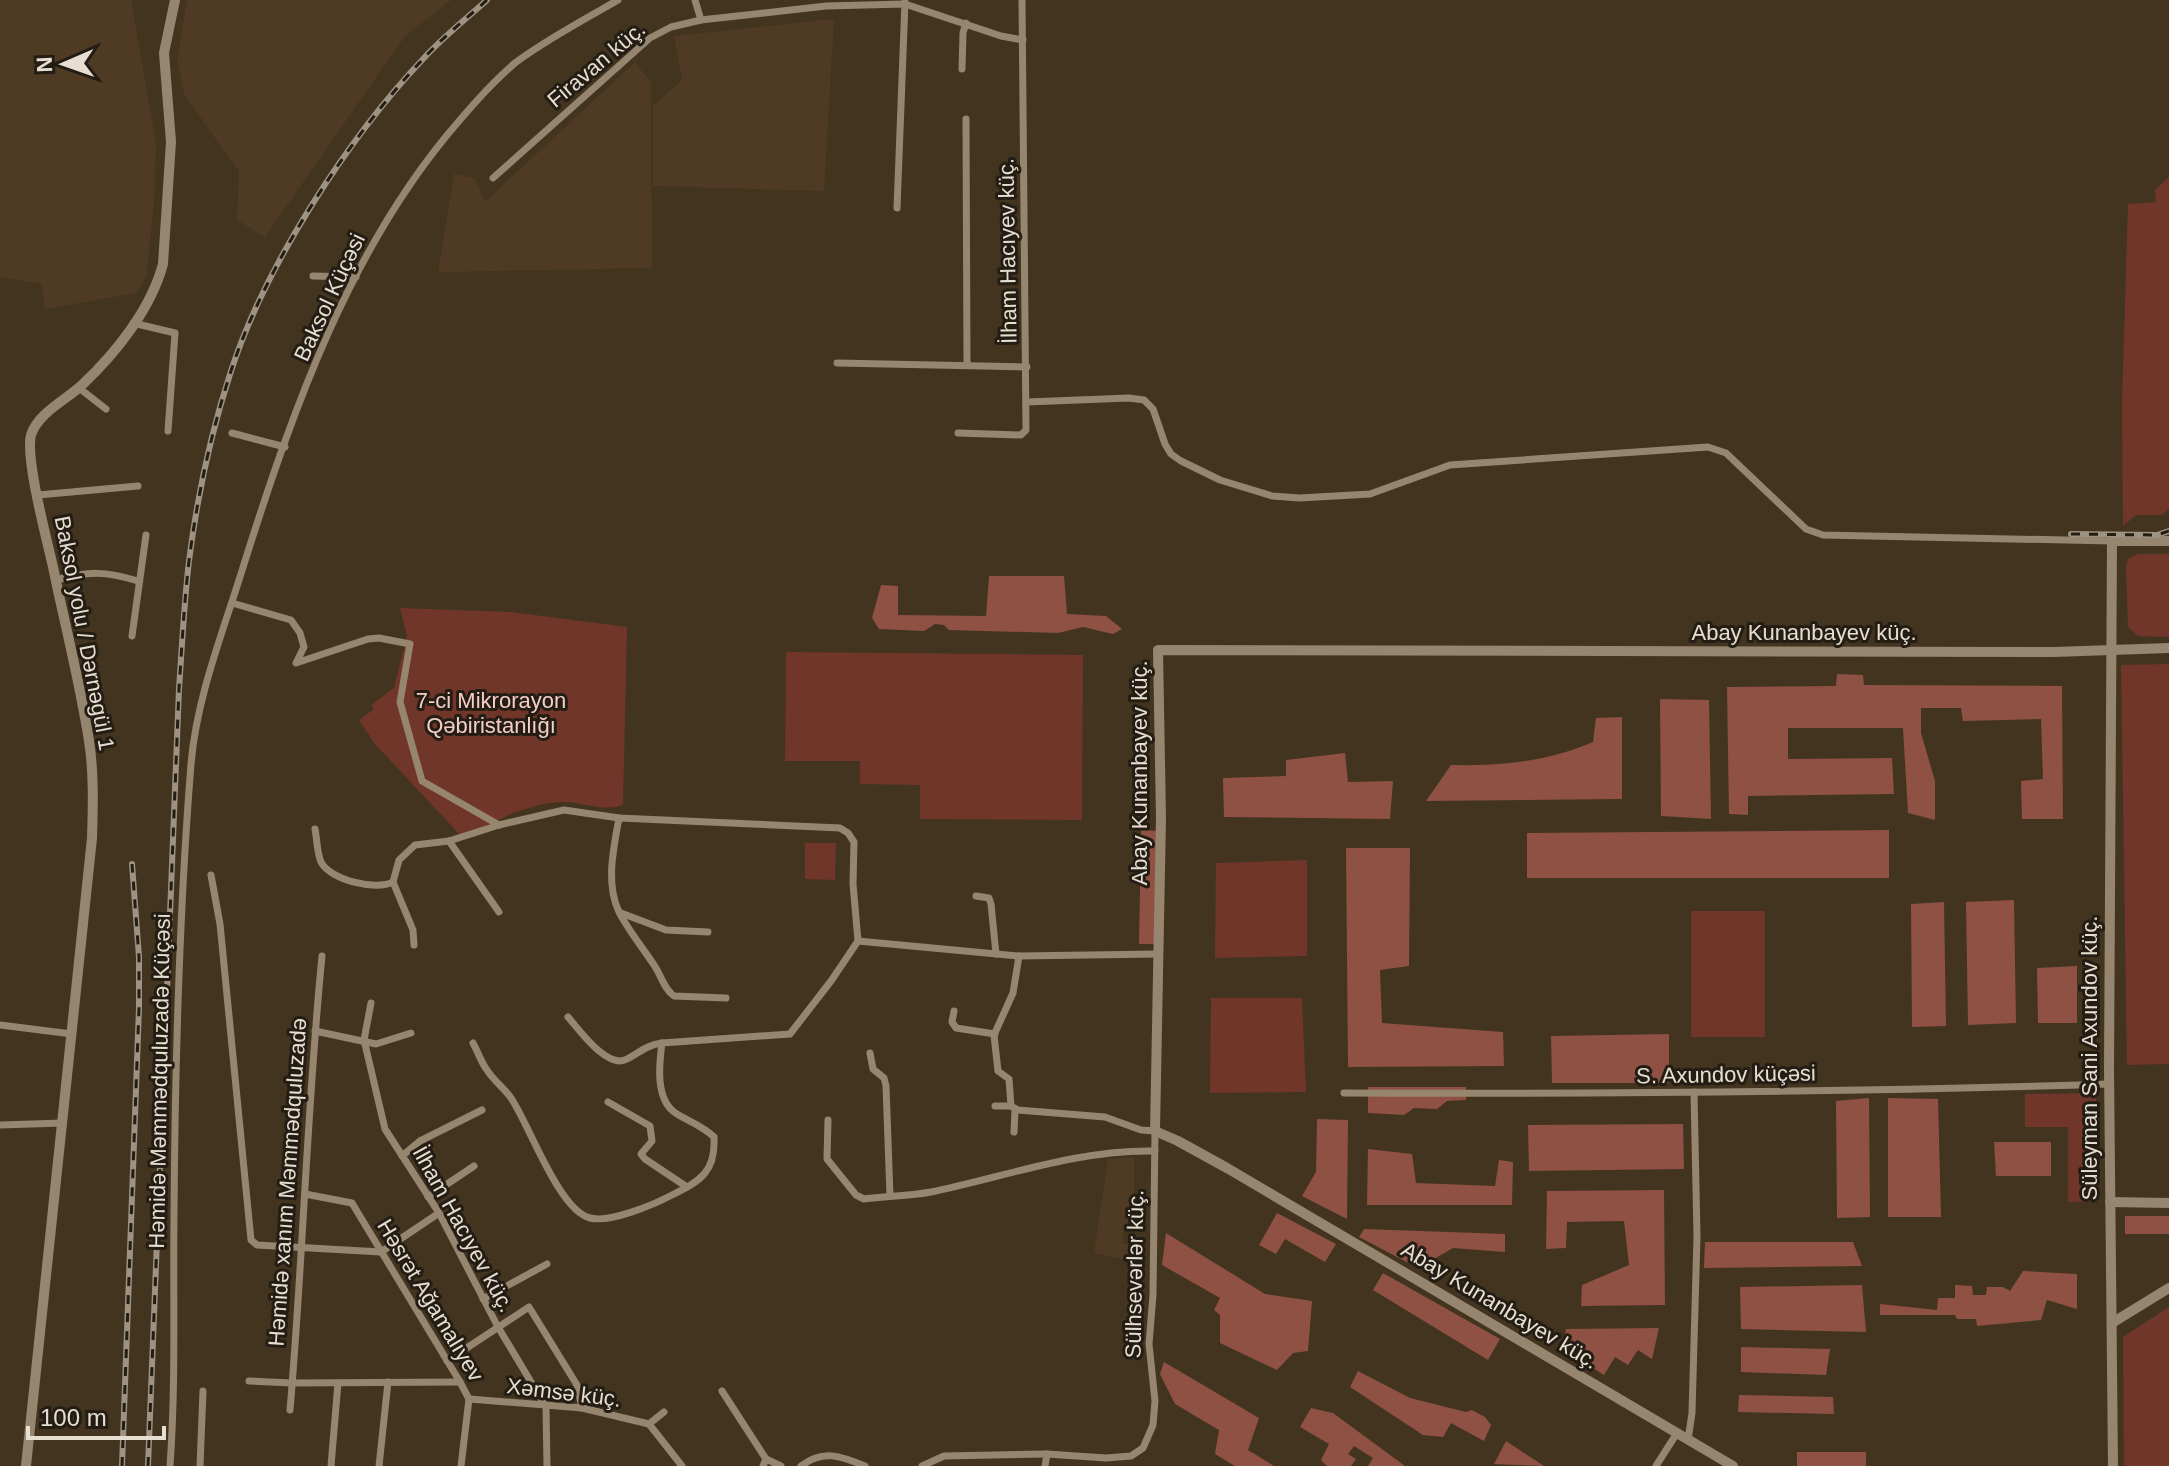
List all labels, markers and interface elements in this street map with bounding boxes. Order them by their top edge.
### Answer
street label: Firavan küç. [542,16,650,112]
north arrow [24,24,104,104]
text: N [32,56,57,73]
street label: İlham Hacıyev küç. [993,158,1022,344]
street label: Baksol Küçəsi [289,229,370,365]
street label: Baksol yolu / Dərnəgül 1 [49,514,120,753]
street label: Abay Kunanbayev küç. [1691,620,1917,645]
street label: Abay Kunanbayev küç. [1127,660,1152,886]
park label: 7-ci Mikrorayon Qəbiristanlığı [416,688,566,738]
street label: Həmidə Məmmədquluzadə Küçəsi [144,913,175,1249]
street label: Süleyman Sani Axundov küç. [2077,916,2102,1200]
street label: Həmidə xanım Məmmədquluzadə [264,1017,311,1347]
street label: S. Axundov küçəsi [1636,1060,1816,1089]
street label: İlham Hacıyev küç. [408,1142,520,1317]
street label: Sülhsevərlər küç. [1121,1189,1148,1359]
street label: Həsrət Ağamalıyev [372,1215,489,1386]
street label: Abay Kunanbayev küç. [1397,1237,1603,1374]
street label: Xəmsə küç. [505,1373,623,1412]
scale bar [28,1390,164,1440]
text: 100 m [40,1404,107,1431]

